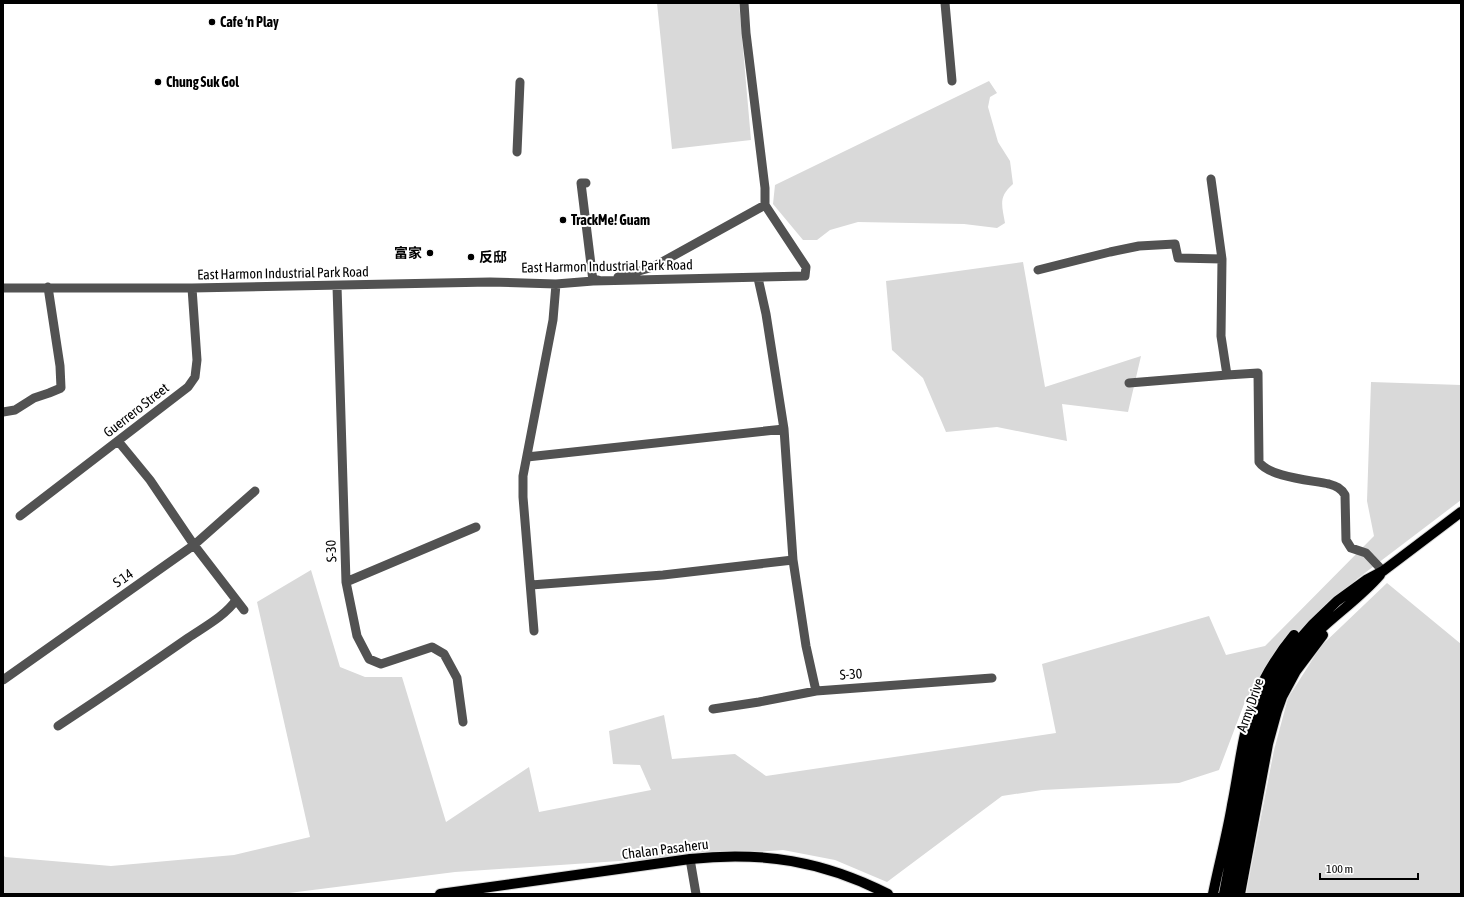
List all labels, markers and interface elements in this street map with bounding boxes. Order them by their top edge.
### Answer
place label: Cafe ‘n Play [220,14,279,30]
marker: Cafe ‘n Play [207,17,217,27]
place label: Chung Suk Gol [166,74,239,90]
marker: Chung Suk Gol [153,77,163,87]
place label: TrackMe! Guam [571,212,650,228]
marker: TrackMe! Guam [558,215,568,225]
place label: 富家 [394,245,422,261]
marker: 富家 [425,248,435,258]
place label: 反邸 [479,249,507,265]
marker: 反邸 [466,252,476,262]
street label: East Harmon Industrial Park Road [521,257,693,275]
street label: East Harmon Industrial Park Road [197,264,369,282]
street label: Guerrero Street [100,380,172,440]
street label: S-30 [323,539,339,563]
street label: S 14 [110,565,137,591]
street label: S-30 [839,665,863,683]
street label: Army Drive [1233,676,1267,734]
street label: Chalan Pasaheru [621,836,709,862]
scale bar [1320,855,1418,881]
text: 100 m [1326,862,1353,876]

